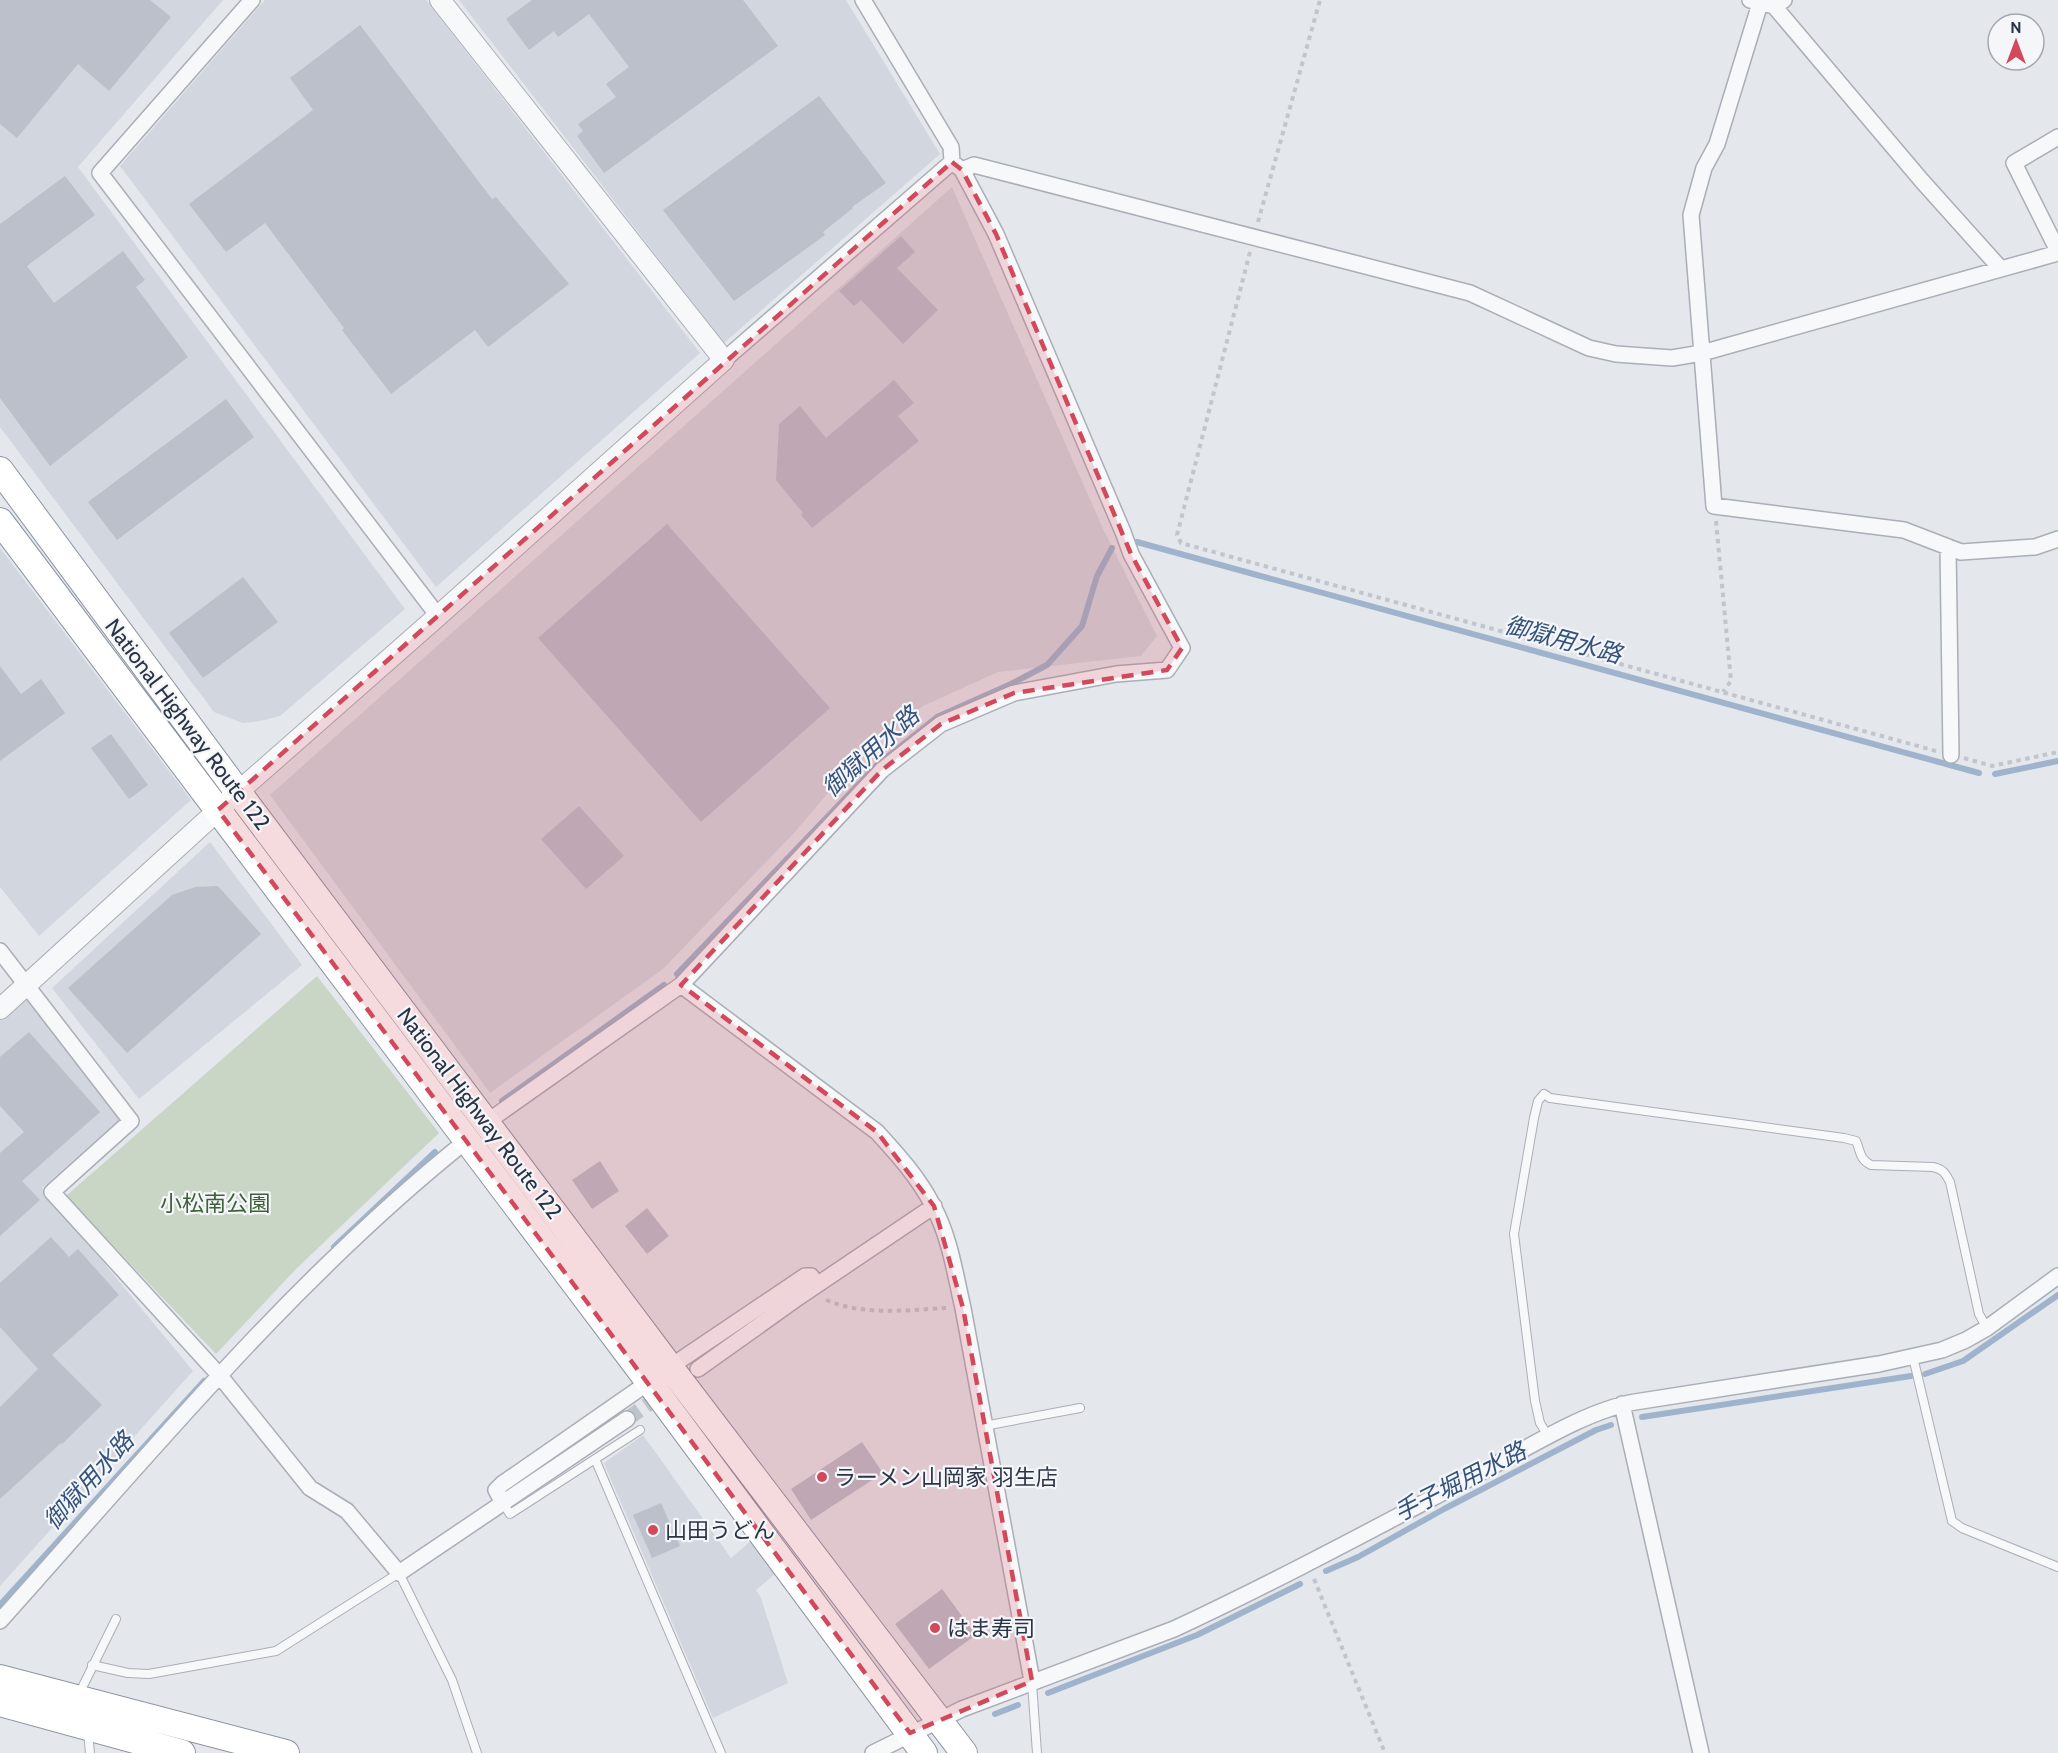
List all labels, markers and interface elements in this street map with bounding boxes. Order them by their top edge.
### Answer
north arrow [1986,12,2046,72]
text: N [2010,18,2022,37]
water label: 御獄用水路 [1501,610,1627,670]
street label: National Highway Route 122 [99,613,276,835]
water label: 御獄用水路 [816,699,926,803]
street label: National Highway Route 122 [391,1002,568,1224]
park label: 小松南公園 [160,1190,270,1217]
water label: 御獄用水路 [38,1425,141,1535]
water label: 手子堀用水路 [1389,1435,1532,1527]
place label: ラーメン山岡家 羽生店 [834,1464,1058,1491]
marker: ラーメン山岡家 羽生店 [815,1470,829,1484]
place label: 山田うどん [665,1517,775,1544]
marker: 山田うどん [646,1523,660,1537]
place label: はま寿司 [947,1615,1035,1642]
marker: はま寿司 [928,1621,942,1635]

